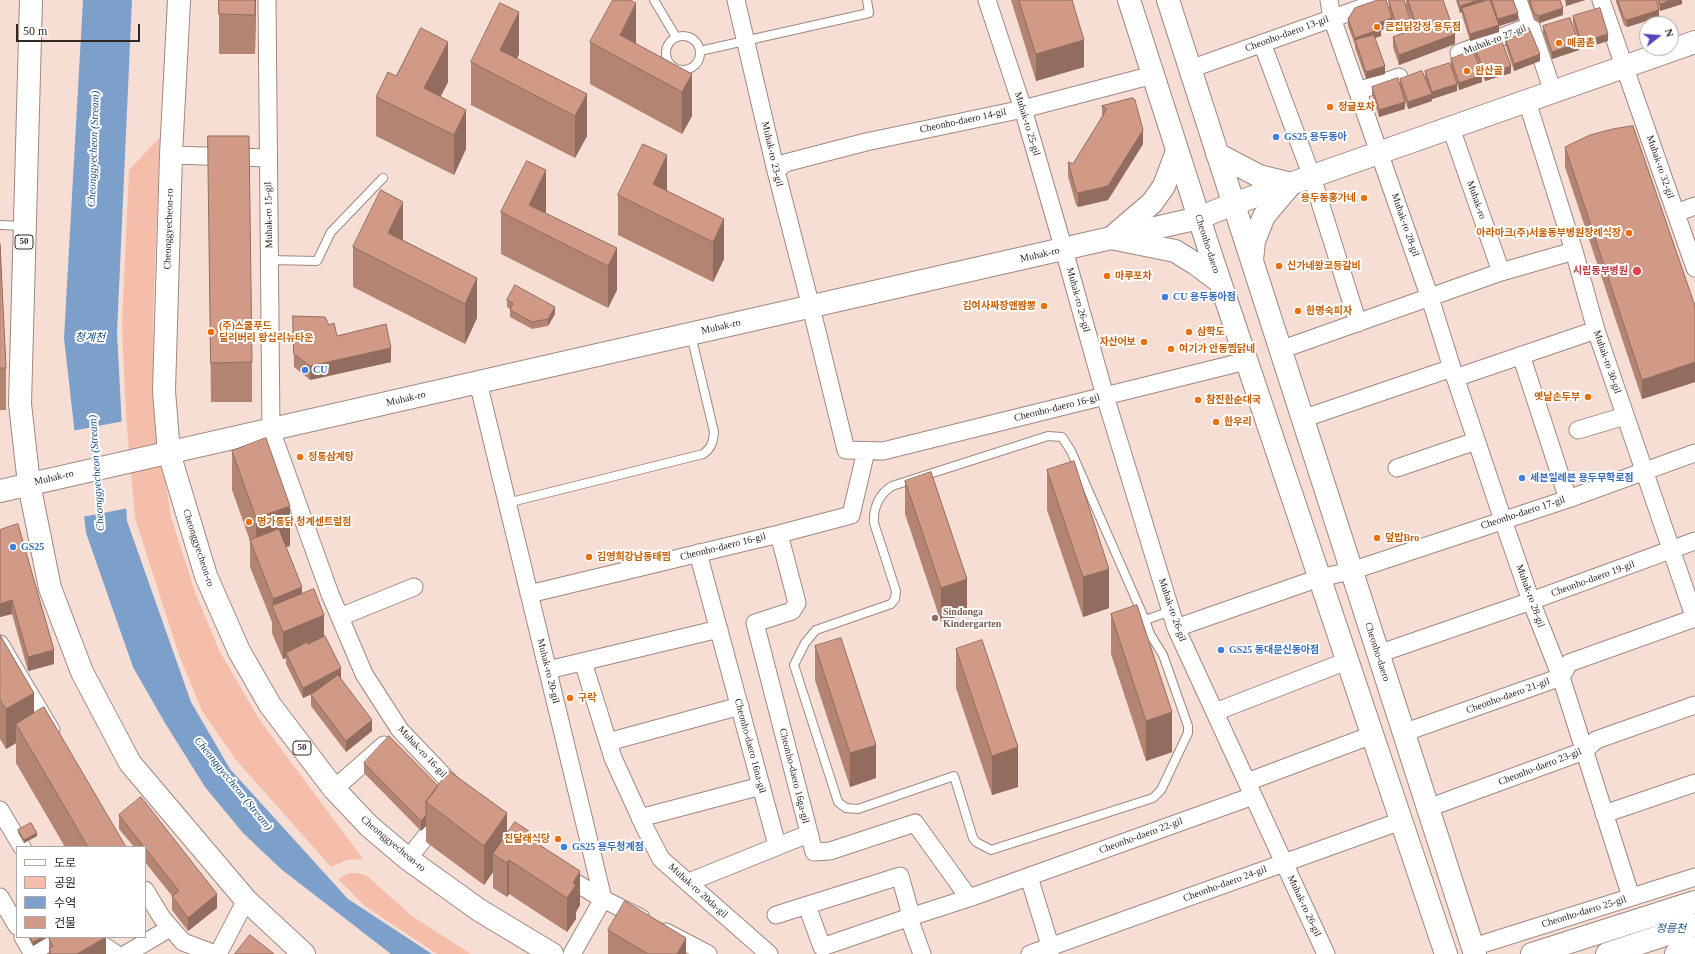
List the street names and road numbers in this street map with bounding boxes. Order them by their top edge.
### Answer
street label: Cheonho-daero 13-gil [1244,13,1330,55]
street label: Muhak-ro 27-gil [1462,23,1528,57]
street label: Muhak-ro 25-gil [1012,91,1042,157]
street label: Cheonho-daero 14-gil [919,106,1007,136]
street label: Muhak-ro 23-gil [759,120,785,188]
street label: Muhak-ro 32-gil [1644,134,1676,200]
street label: Muhak-ro [1464,179,1488,221]
street label: Muhak-ro 15-gil [262,182,276,248]
street label: Cheonggyecheon-ro [162,188,176,270]
street label: Muhak-ro 28-gil [1389,192,1421,258]
street label: Cheonho-daero [1192,213,1222,275]
road number: 50 [15,235,33,249]
street label: Muhak-ro [1019,245,1061,265]
street label: Muhak-ro 26-gil [1064,266,1092,334]
street label: Muhak-ro [700,317,742,337]
street label: Muhak-ro 30-gil [1591,329,1623,395]
street label: Muhak-ro [385,389,427,409]
street label: Cheonho-daero 16-gil [1013,392,1101,424]
street label: Muhak-ro [33,468,75,488]
street label: Cheonho-daero 17-gil [1479,494,1567,532]
street label: Cheonggyecheon-ro [180,508,216,588]
street label: Cheonho-daero 16-gil [679,531,767,563]
street label: Cheonho-daero 19-gil [1550,558,1636,600]
street label: Muhak-ro 28-gil [1513,563,1547,629]
street label: Muhak-ro 26-gil [1156,577,1188,643]
street label: Cheonho-daero [1362,621,1392,683]
street label: Muhak-ro 20-gil [534,637,562,705]
street label: Cheonho-daero 21-gil [1465,675,1551,717]
street label: Cheonho-daero 16na-gil [732,697,768,795]
street label: Muhak-ro 16-gil [395,724,449,780]
street label: Cheonho-daero 16ga-gil [776,727,812,825]
road number: 50 [293,741,311,755]
street label: Cheonho-daero 23-gil [1497,746,1583,788]
street label: Cheonggyecheon-ro [358,813,428,875]
street label: Cheonho-daero 22-gil [1098,815,1184,857]
street label: Muhak-ro 20da-gil [666,861,730,921]
street label: Cheonho-daero 24-gil [1182,863,1268,905]
street label: Muhak-ro 26-gil [1285,873,1323,939]
street label: Cheonho-daero 25-gil [1540,893,1628,931]

